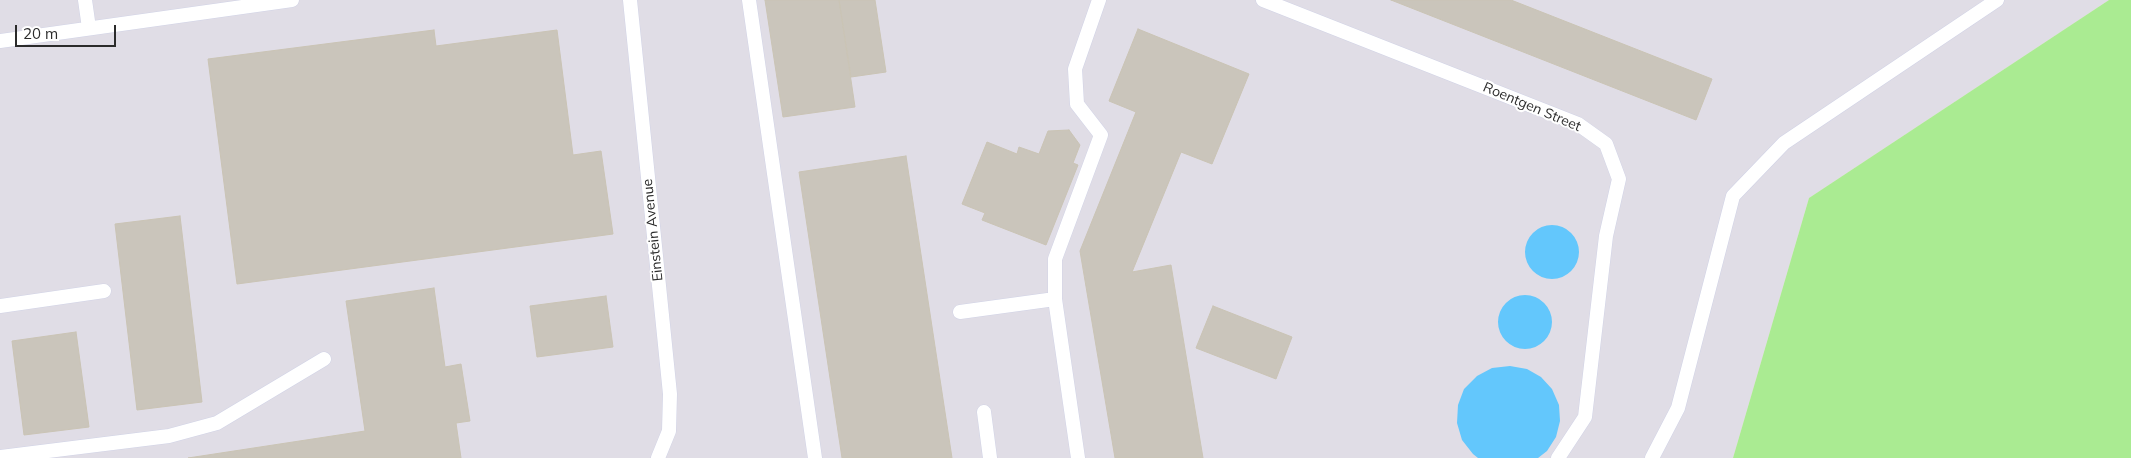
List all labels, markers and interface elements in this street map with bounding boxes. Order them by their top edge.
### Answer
scale bar [18,15,119,47]
text: 20 m [23,24,58,43]
street label: Roentgen Street [1480,79,1584,135]
street label: Einstein Avenue [639,178,667,282]

